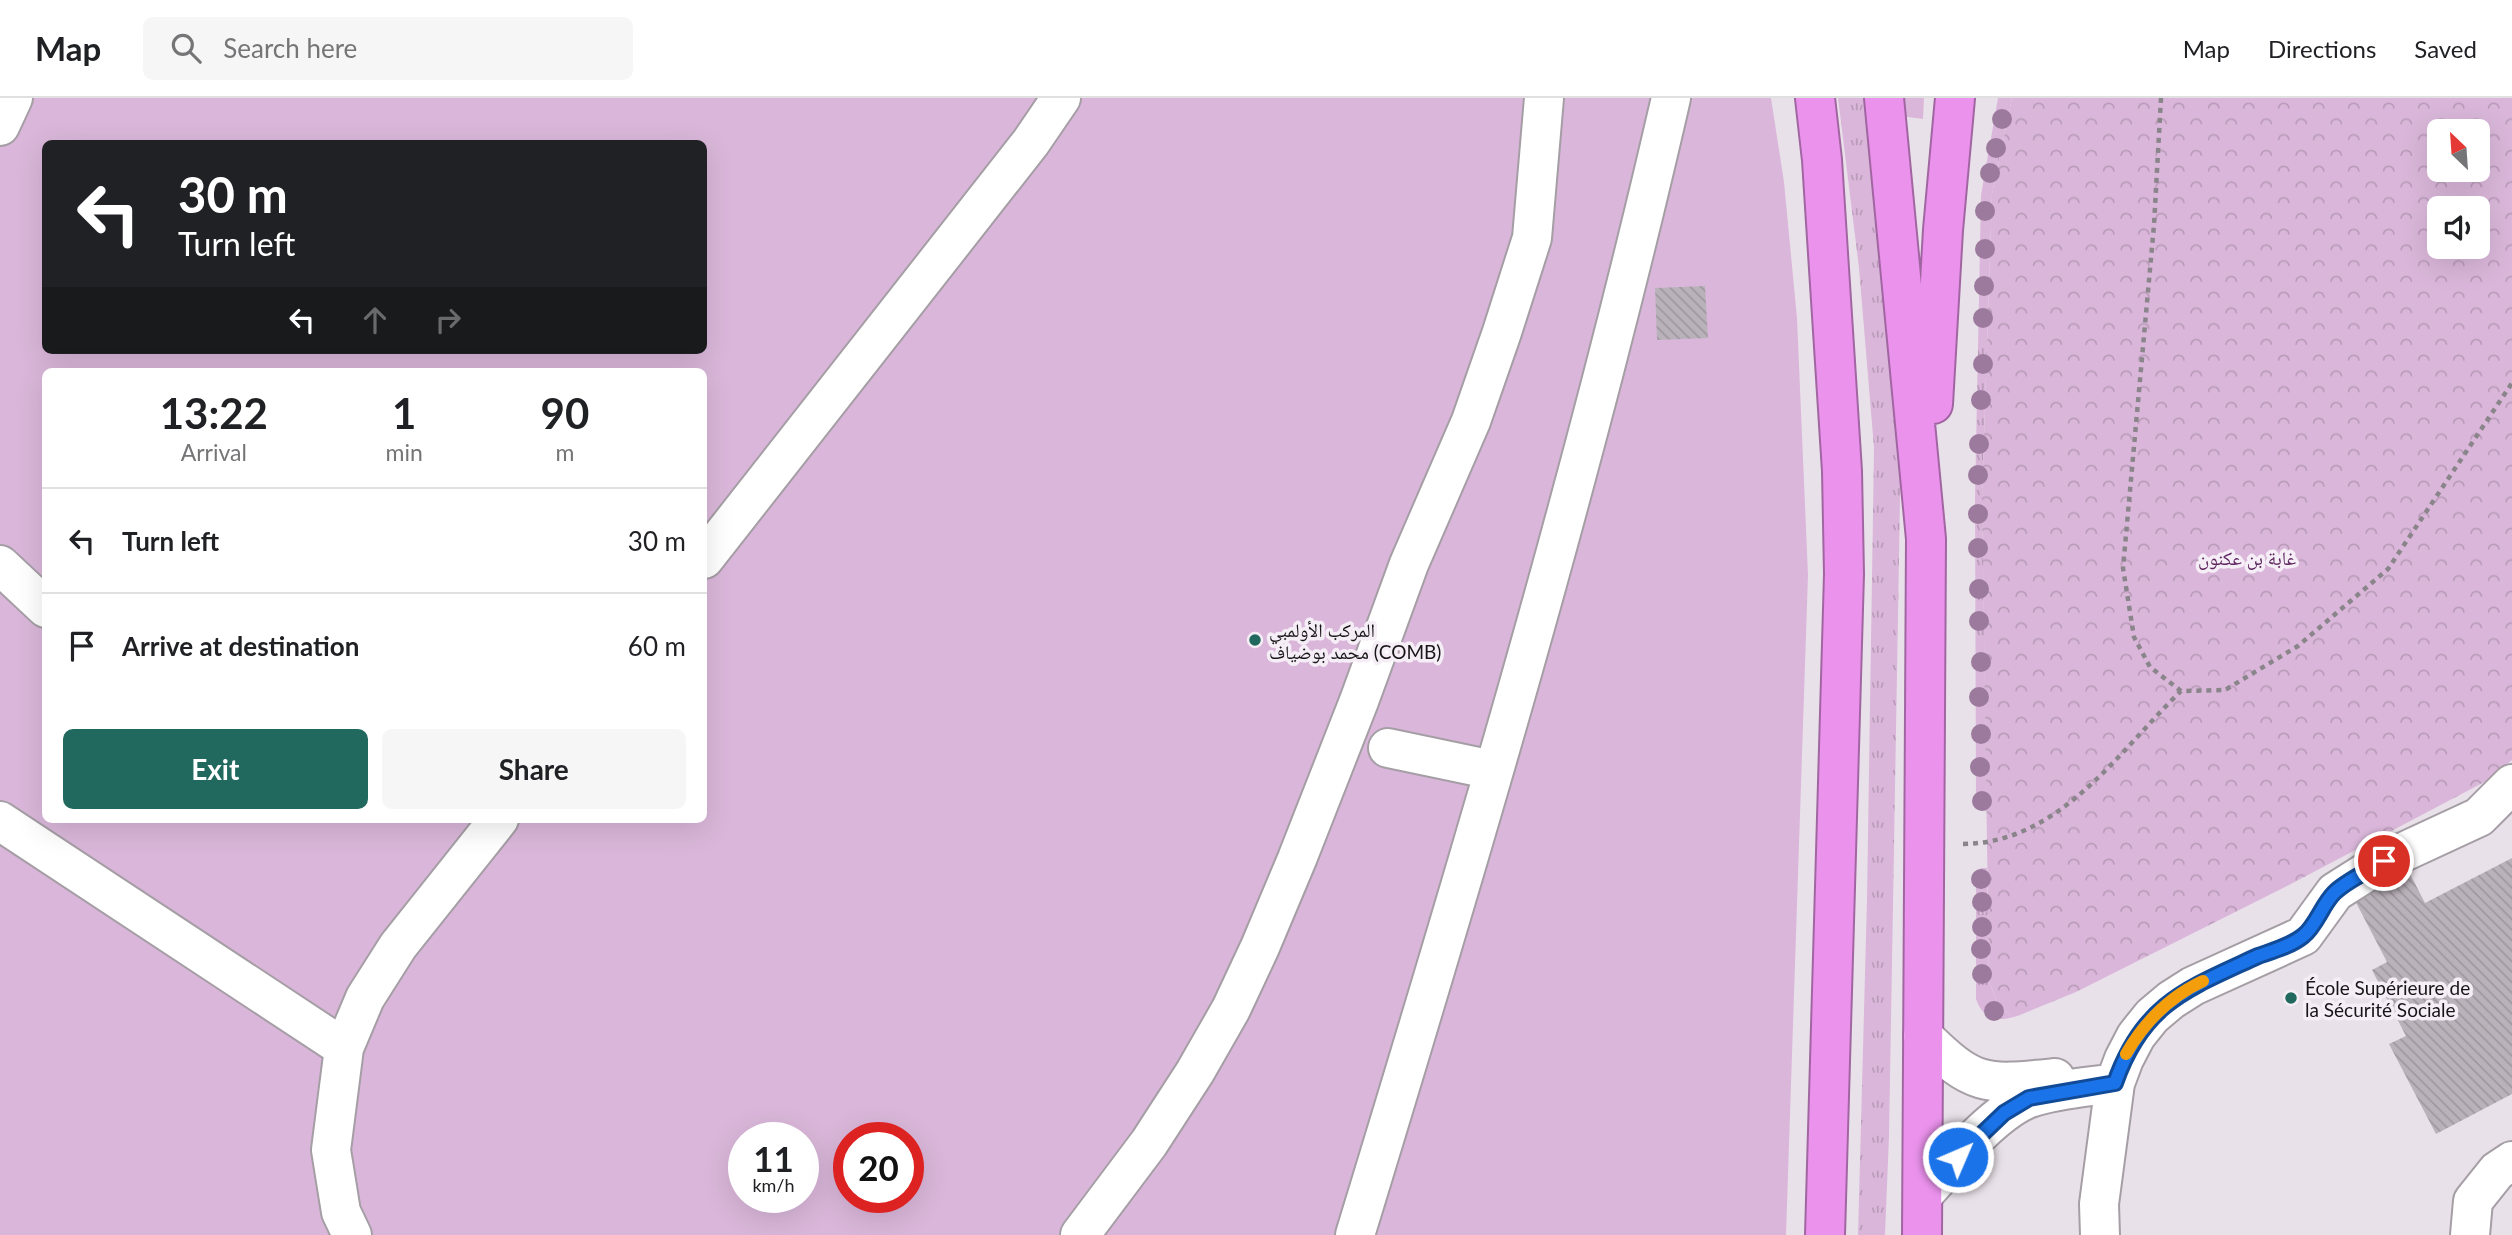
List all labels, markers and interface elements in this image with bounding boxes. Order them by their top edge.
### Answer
search box [143,17,633,80]
text: Map [35,28,101,68]
icon: search [167,29,205,67]
text: Search here [223,32,357,64]
text: Map [2183,34,2230,63]
text: Directions [2268,34,2376,63]
text: Saved [2414,34,2477,63]
north arrow [2427,119,2490,182]
map controls [2427,119,2490,259]
text: 30 m [178,165,288,223]
icon: left [63,168,154,259]
button: sound [2427,196,2490,259]
text: Turn left [178,224,295,263]
icon: left [283,301,321,339]
icon: ahead [356,301,394,339]
icon: right [429,301,467,339]
text: 13:22 [160,388,268,438]
text: 1 [392,388,416,438]
text: 90 [541,388,589,438]
text: Arrival [181,438,247,466]
text: min [386,438,423,466]
text: m [555,438,574,466]
icon: left [63,522,101,560]
text: Turn left [122,525,219,557]
text: 30 m [628,525,686,557]
park label: غابة بن عكنون [2198,546,2296,570]
place label: المركب الأولمبي محمد بوضياف (COMB) [1269,618,1441,664]
icon: arrive [63,627,101,665]
text: Arrive at destination [122,630,359,662]
text: 60 m [628,630,686,662]
marker: المركب الأولمبي محمد بوضياف (COMB) [1247,632,1263,648]
button: Exit [63,729,368,809]
button: Share [382,729,686,809]
pin [2354,831,2414,891]
icon: arrive [2365,842,2403,880]
place label: École Supérieure de la Sécurité Sociale [2305,976,2470,1021]
marker: École Supérieure de la Sécurité Sociale [2283,990,2299,1006]
position arrow [1921,1120,1995,1194]
speed limit sign: 20 [833,1122,924,1213]
text: 11 [753,1137,794,1179]
text: km/h [752,1174,795,1196]

